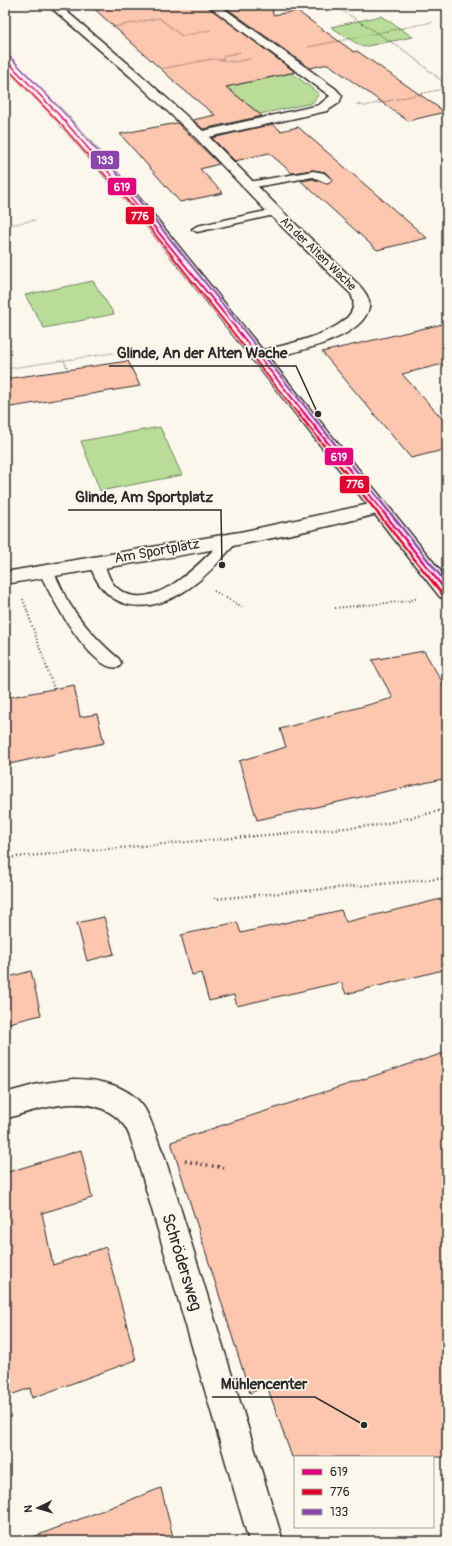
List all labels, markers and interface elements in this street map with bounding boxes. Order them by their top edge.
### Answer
line badge: 133 [90,150,120,170]
text: 133 [97,154,113,167]
line badge: 619 [107,177,137,196]
text: 619 [114,181,131,194]
line badge: 776 [125,206,155,225]
text: 776 [131,210,150,223]
street label: An der Alten Wache [277,214,359,294]
callout: Glinde, An der Alten Wache [109,339,296,366]
text: Glinde, An der Alten Wache [117,344,288,363]
line badge: 619 [324,447,354,466]
text: 619 [331,451,348,464]
line badge: 776 [339,475,370,494]
text: 776 [346,478,365,491]
callout: Glinde, Am Sportplatz [68,483,221,510]
text: Glinde, Am Sportplatz [75,488,213,507]
street label: Am Sportplatz [113,535,201,567]
street label: Schrödersweg [157,1211,207,1313]
callout: Mühlencenter [212,1370,315,1397]
text: Mühlencenter [221,1375,308,1394]
legend [294,1456,434,1528]
text: 619 [330,1465,348,1480]
text: 776 [330,1485,350,1500]
north arrow [18,1488,58,1528]
text: N [22,1504,35,1513]
text: 133 [330,1505,348,1520]

